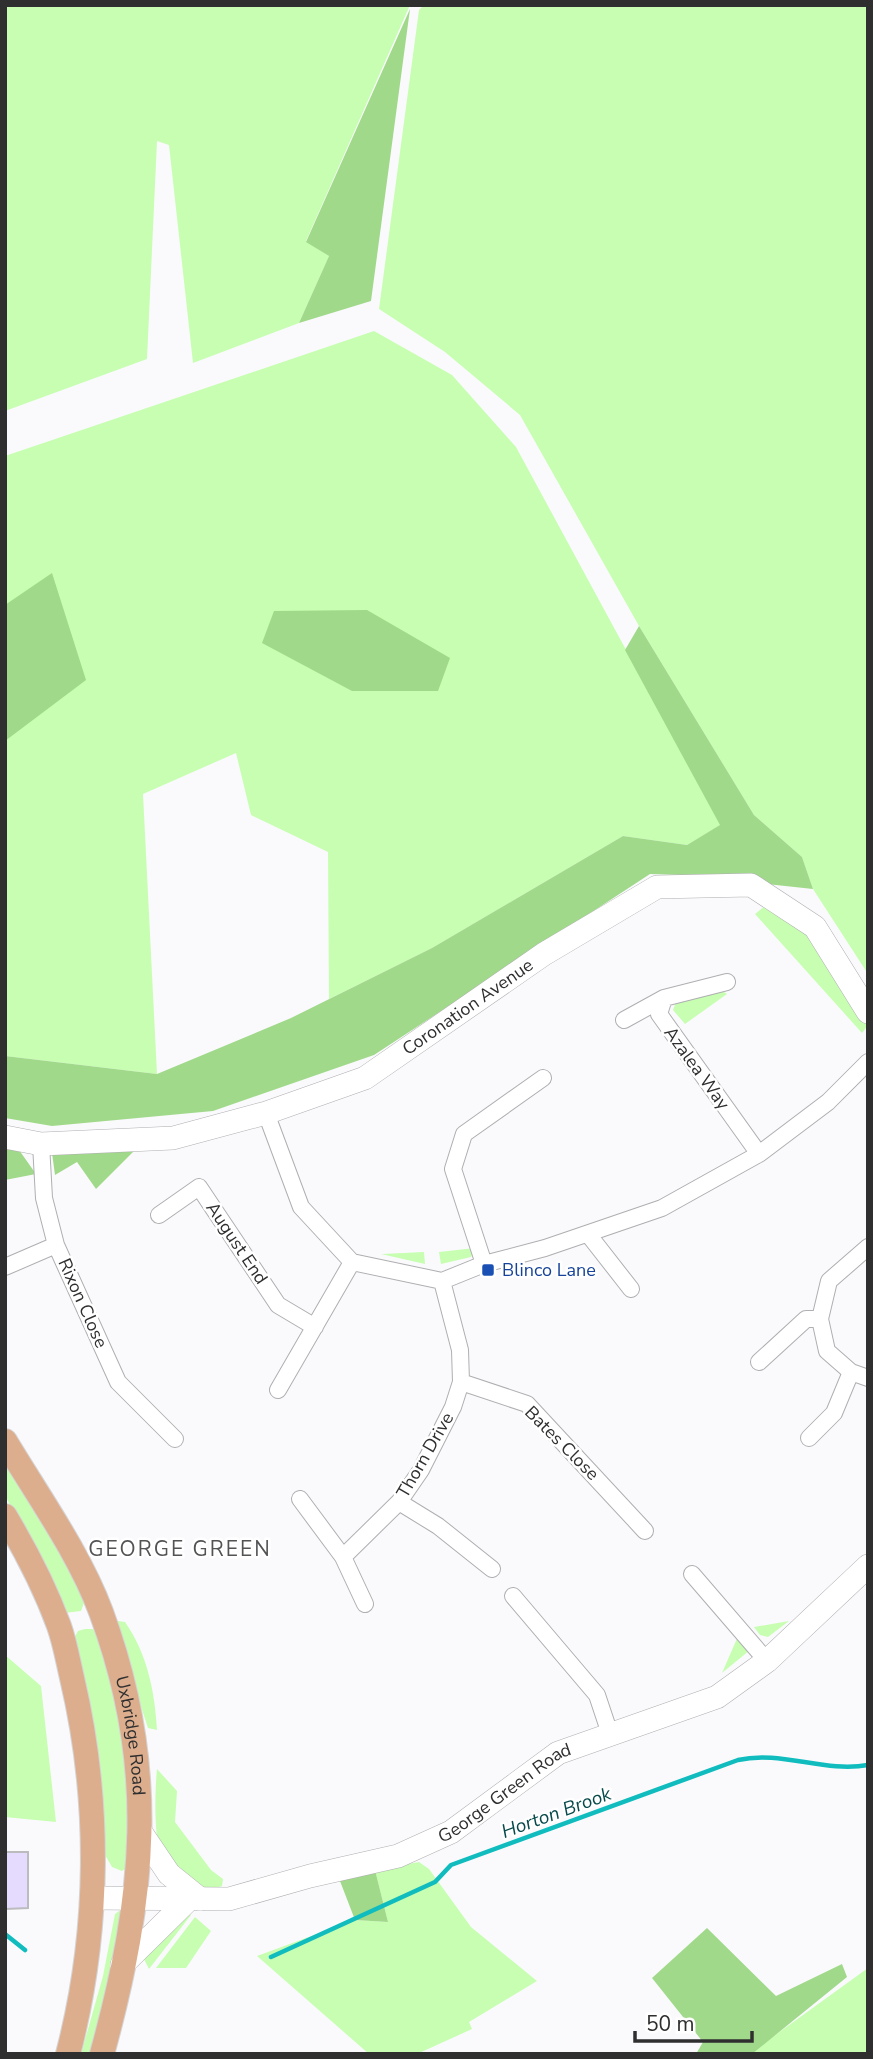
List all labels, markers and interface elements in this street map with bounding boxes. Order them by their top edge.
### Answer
street label: Coronation Avenue [397,953,538,1061]
street label: Azalea Way [659,1022,736,1115]
street label: August End [201,1197,273,1289]
street label: Rixon Close [53,1254,113,1352]
place label: Blinco Lane [502,1258,596,1282]
marker: Blinco Lane [480,1262,496,1278]
street label: Bates Close [519,1400,605,1486]
street label: Thorn Drive [391,1408,459,1502]
district label: GEORGE GREEN [88,1535,272,1563]
street label: Uxbridge Road [110,1673,151,1796]
street label: George Green Road [434,1737,574,1848]
water label: Horton Brook [498,1781,615,1845]
scale bar [635,2000,752,2044]
text: 50 m [646,2010,695,2038]

